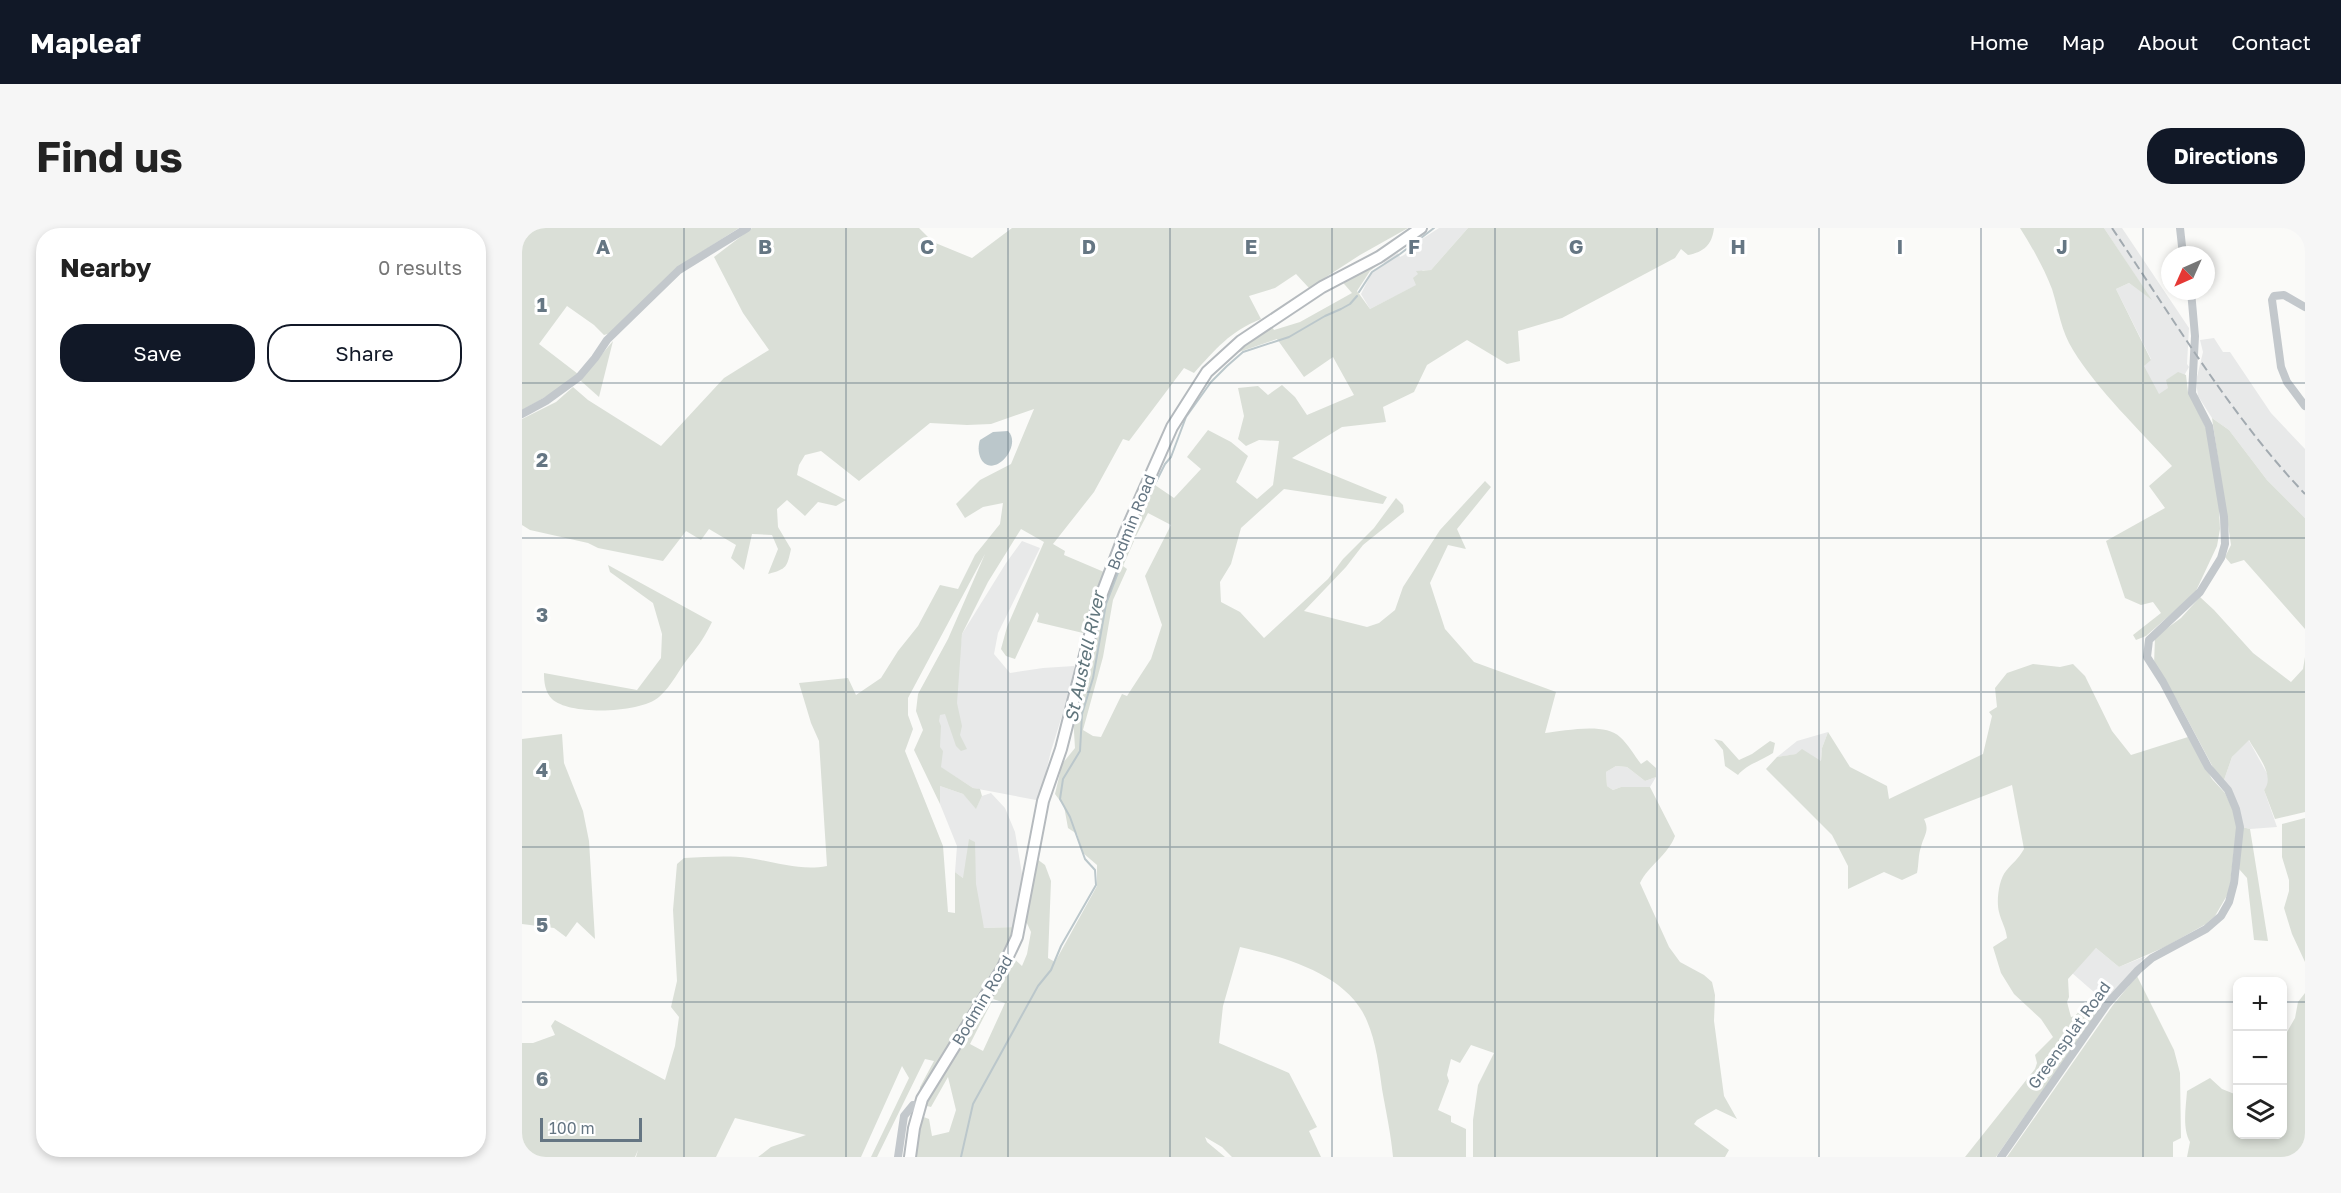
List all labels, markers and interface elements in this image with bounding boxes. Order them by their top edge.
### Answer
text: Mapleaf [30,26,141,59]
text: Home [1969,29,2029,55]
text: Map [2062,29,2105,55]
text: About [2138,29,2198,55]
text: Contact [2231,29,2311,55]
button: Directions [2147,128,2305,184]
text: Find us [36,131,183,181]
text: A [596,234,610,258]
text: B [758,234,772,258]
text: C [920,234,934,258]
text: D [1082,234,1096,258]
text: E [1245,234,1257,258]
text: F [1408,234,1420,258]
text: G [1569,234,1583,258]
text: H [1730,234,1746,258]
text: I [1897,234,1903,258]
text: J [2056,234,2068,258]
north arrow [2161,246,2215,300]
text: Nearby [60,252,151,283]
text: 0 results [378,255,462,279]
text: 1 [537,292,547,316]
button: Save [60,324,255,382]
button: Share [267,324,462,382]
text: 2 [536,447,548,471]
street label: Bodmin Road [1103,471,1159,573]
water label: St Austell River [1059,587,1109,724]
text: 3 [536,602,548,626]
text: 4 [536,757,548,781]
text: 5 [536,912,548,936]
street label: Bodmin Road [947,951,1017,1049]
street label: Greensplat Road [2023,977,2115,1093]
map controls [2233,977,2287,1139]
button: + [2233,977,2287,1031]
button: − [2233,1031,2287,1085]
text: 6 [536,1066,548,1090]
button: layers [2233,1085,2287,1139]
scale bar [540,1115,642,1142]
text: 100 m [549,1118,595,1138]

